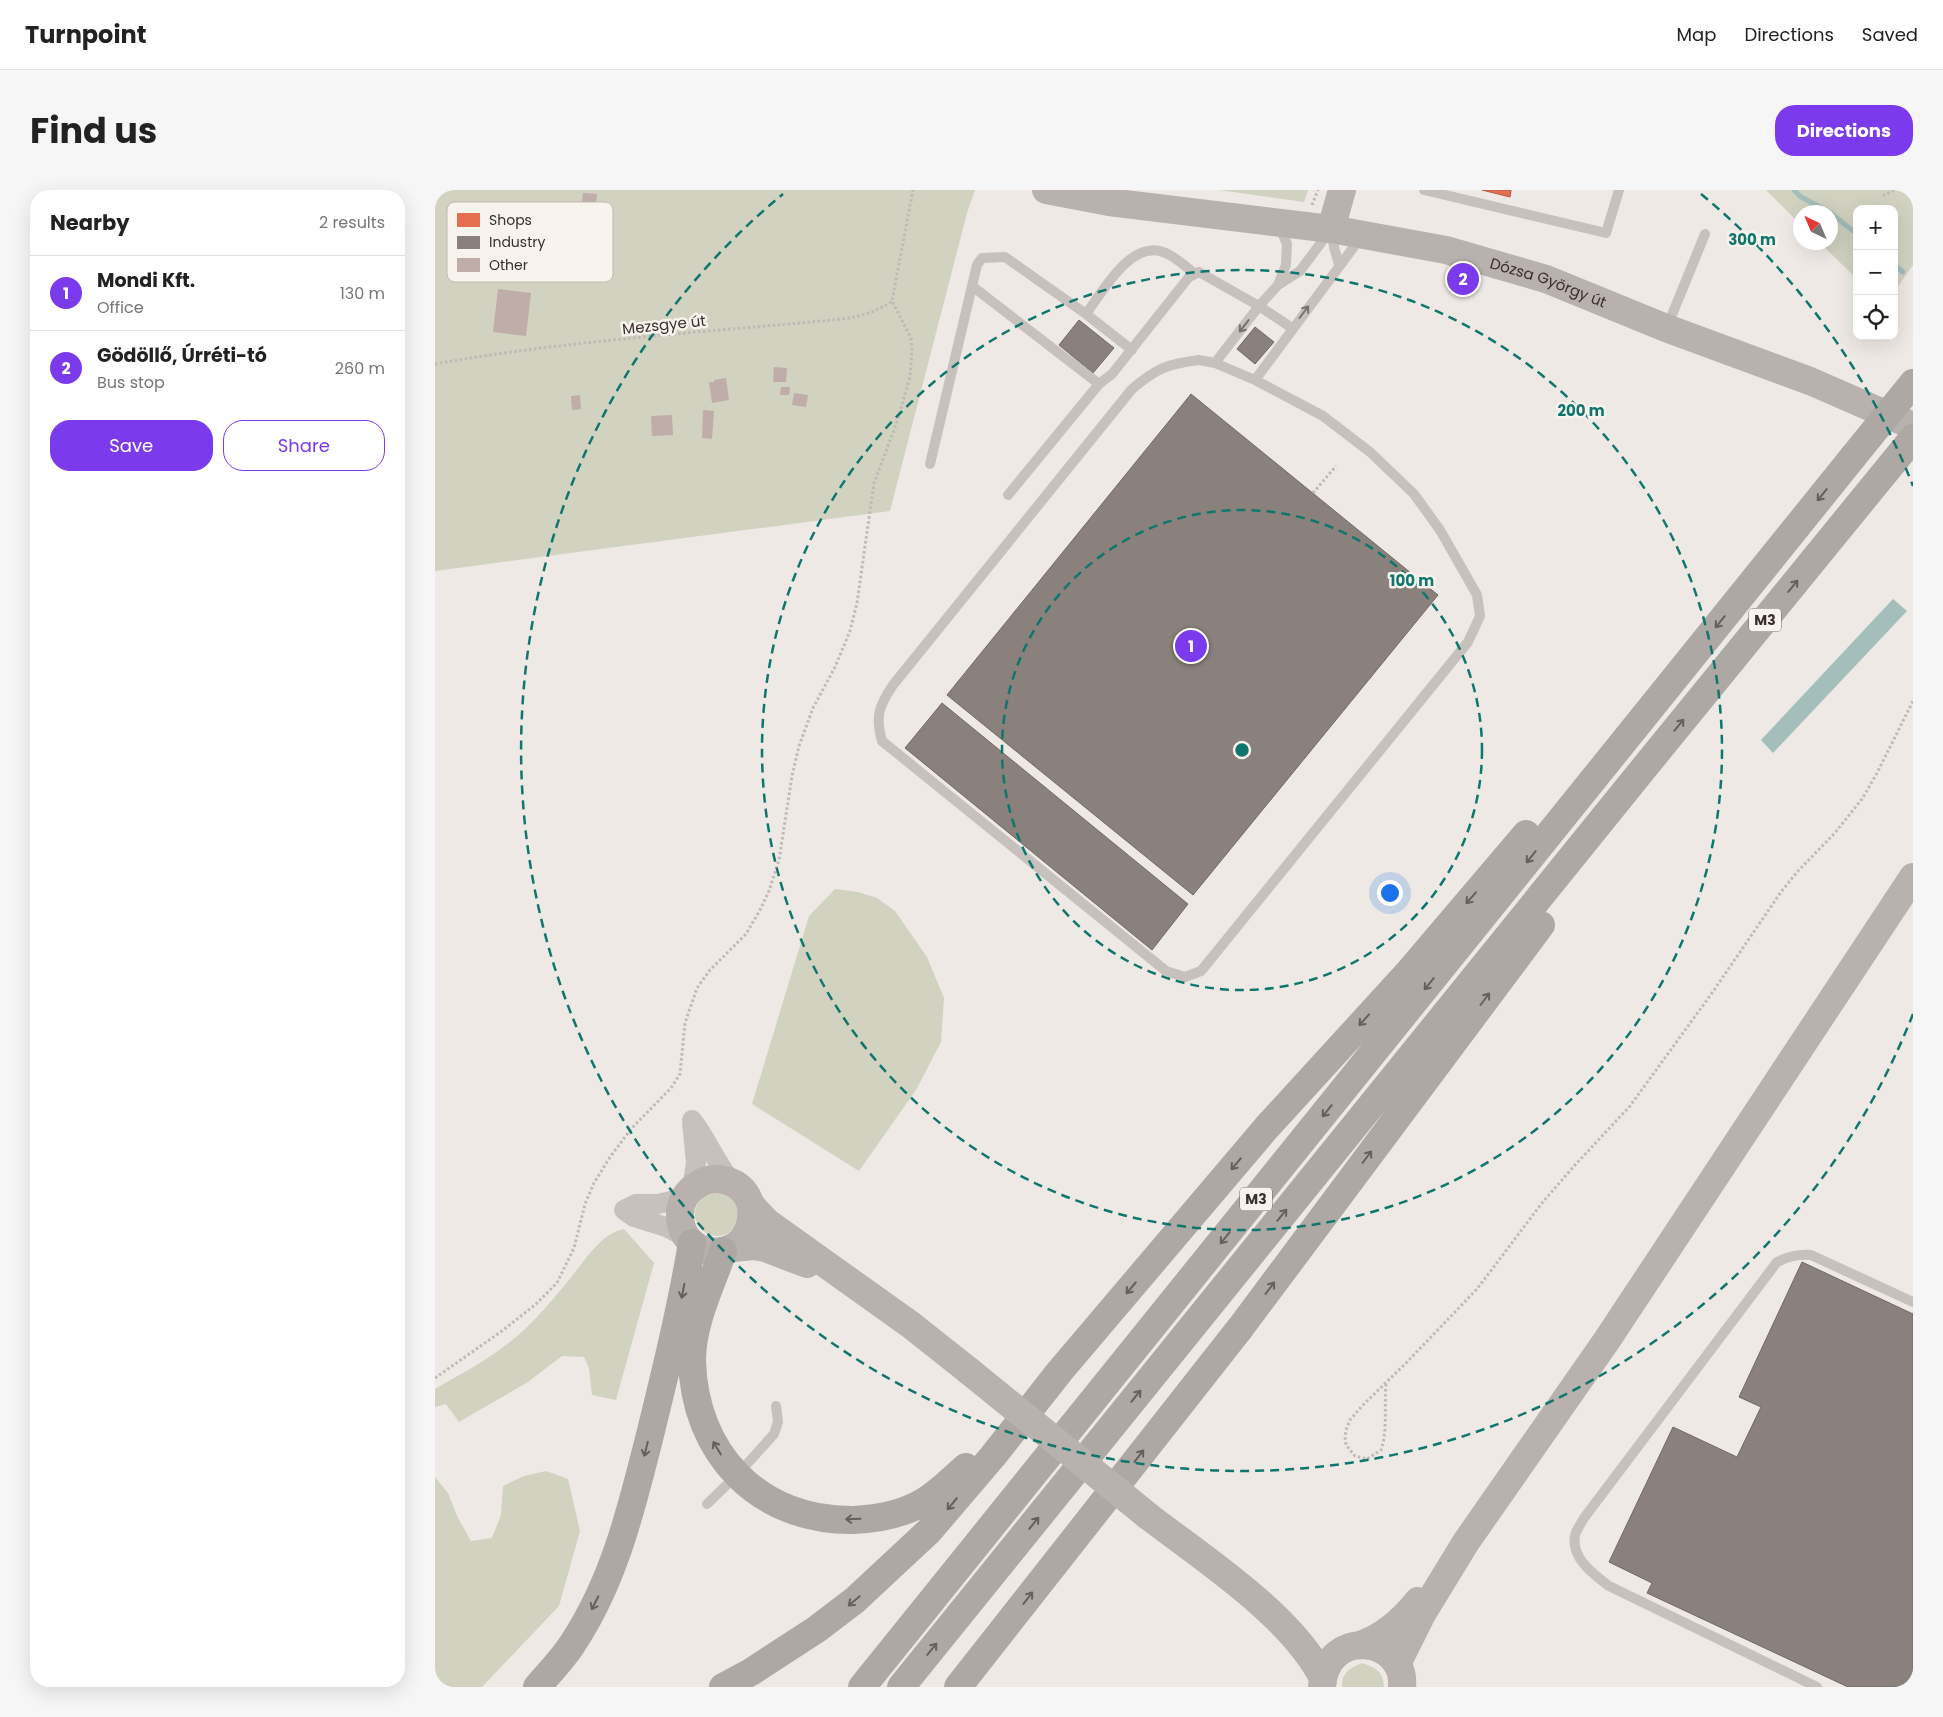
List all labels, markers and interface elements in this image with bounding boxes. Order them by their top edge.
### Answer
text: Turnpoint [25,18,146,51]
text: Map [1677,22,1716,47]
text: Directions [1744,22,1834,47]
text: Saved [1862,22,1918,47]
button: Directions [1775,105,1913,156]
text: Find us [30,106,157,155]
legend [447,202,613,282]
north arrow [1793,205,1838,250]
map controls [1853,205,1898,340]
button: + [1853,205,1898,250]
text: Nearby [50,208,130,237]
text: Shops [489,210,532,230]
text: 2 results [319,211,385,234]
text: 300 m [1728,229,1776,250]
text: Industry [489,232,545,252]
button: − [1853,250,1898,295]
street label: Dózsa György út [1488,252,1610,313]
text: Other [489,255,528,275]
pin: 2 [1447,260,1479,298]
text: Mondi Kft. [97,267,195,294]
text: 1 [63,282,69,305]
text: 130 m [340,282,385,305]
button: locate [1853,295,1898,340]
text: Office [97,296,144,319]
one-way arrow [1299,305,1309,319]
street label: Mezsgye út [621,310,707,339]
one-way arrow [1238,319,1249,332]
text: Gödöllő, Úrréti-tó [97,342,267,369]
text: 2 [61,357,71,380]
text: 260 m [335,357,385,380]
text: Bus stop [97,371,165,394]
text: 200 m [1557,400,1605,421]
button: Save [50,420,213,471]
button: Share [223,420,385,471]
one-way arrow [1817,489,1828,502]
text: 100 m [1390,570,1434,591]
one-way arrow [1787,580,1798,593]
road number: M3 [1749,608,1781,632]
one-way arrow [1715,615,1726,628]
pin: 1 [1175,627,1207,665]
one-way arrow [1673,719,1684,732]
centre of rings [1233,741,1251,759]
one-way arrow [1525,851,1536,864]
your location [1377,880,1403,906]
one-way arrow [1466,892,1477,905]
one-way arrow [1424,977,1434,991]
one-way arrow [1480,992,1490,1006]
one-way arrow [1358,1014,1370,1027]
one-way arrow [1322,1104,1333,1117]
one-way arrow [1361,1151,1372,1164]
one-way arrow [1230,1157,1241,1170]
road number: M3 [1240,1188,1272,1211]
one-way arrow [1277,1209,1288,1222]
one-way arrow [1220,1231,1231,1244]
one-way arrow [1125,1281,1136,1294]
one-way arrow [1265,1281,1275,1295]
one-way arrow [678,1283,688,1299]
one-way arrow [1131,1390,1142,1403]
one-way arrow [641,1441,650,1457]
one-way arrow [711,1441,721,1455]
one-way arrow [1134,1450,1145,1463]
one-way arrow [946,1497,957,1510]
one-way arrow [846,1515,862,1524]
one-way arrow [1029,1516,1040,1529]
one-way arrow [1023,1592,1034,1605]
one-way arrow [590,1595,600,1610]
one-way arrow [848,1595,861,1606]
one-way arrow [926,1643,937,1656]

